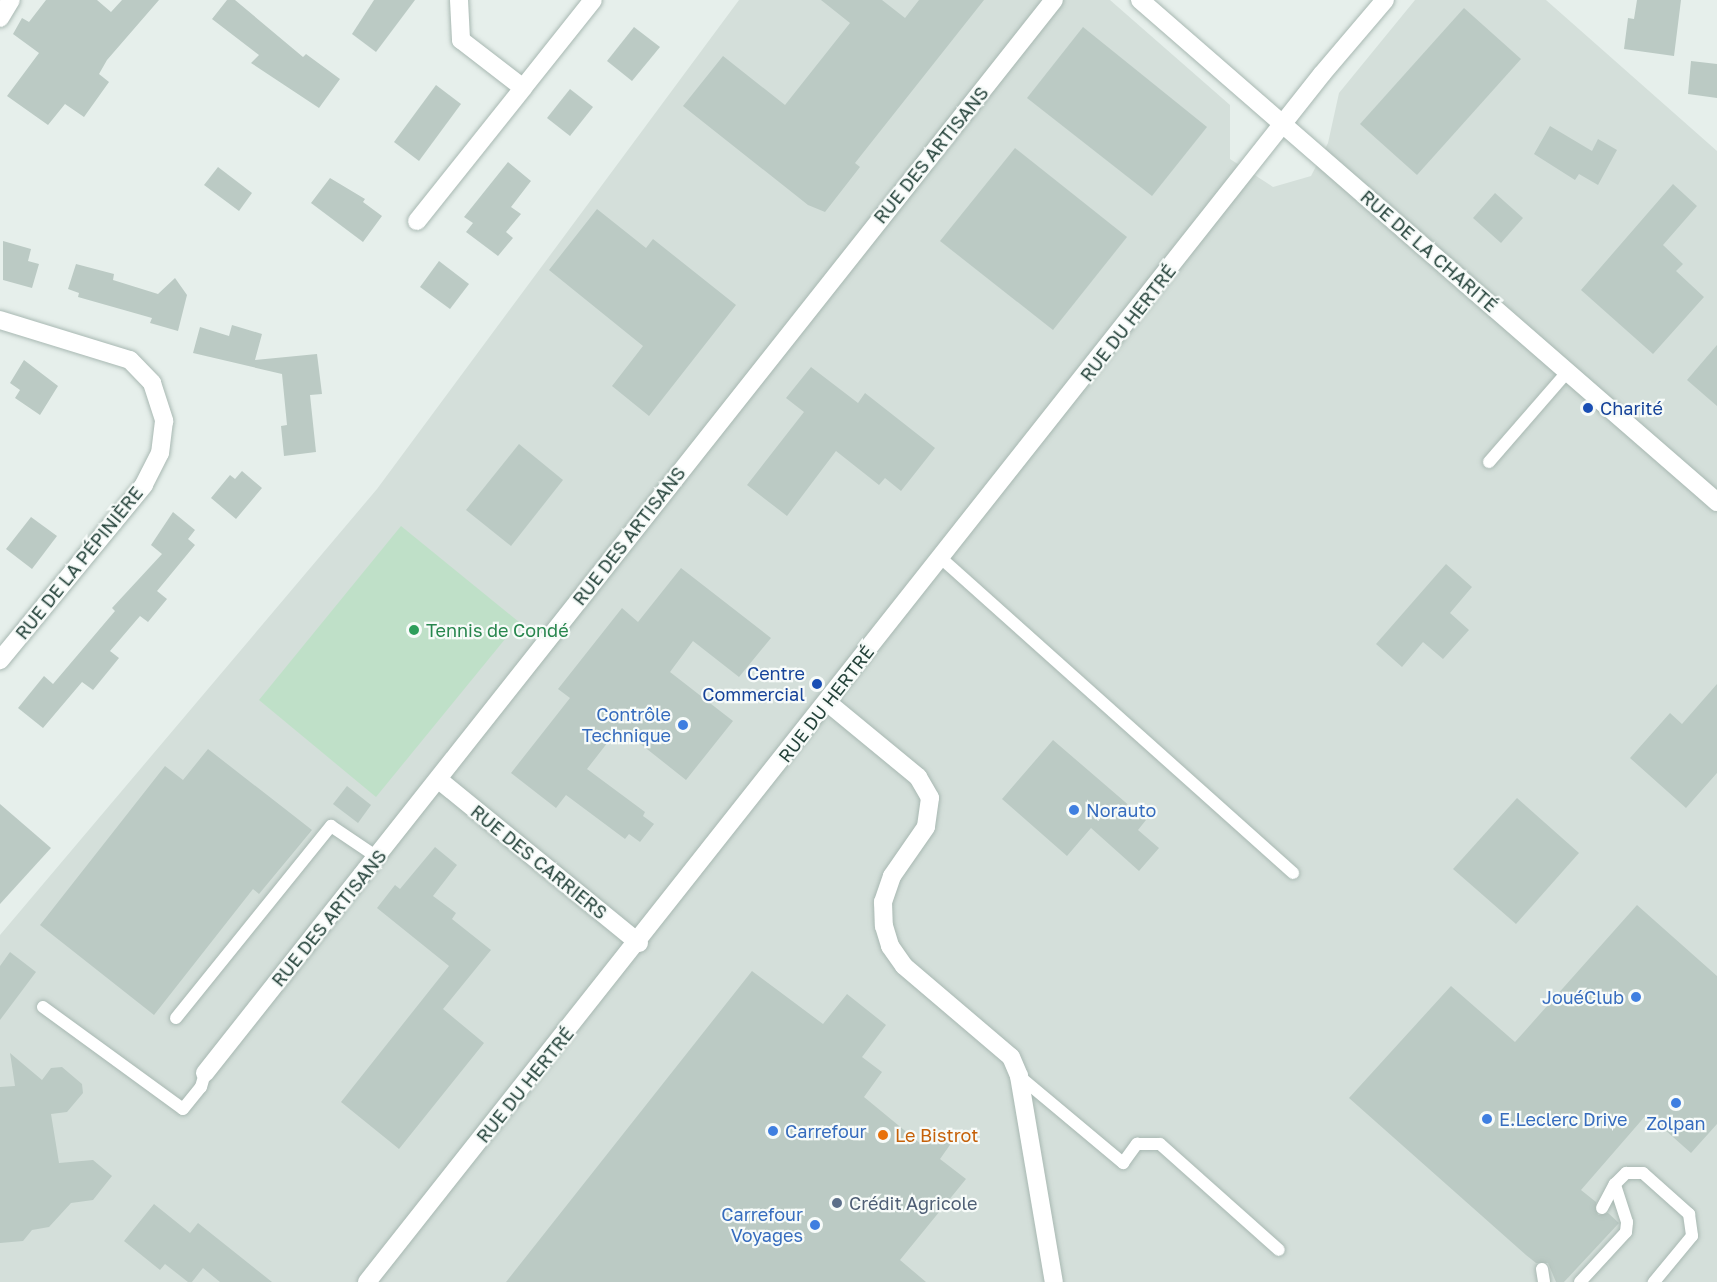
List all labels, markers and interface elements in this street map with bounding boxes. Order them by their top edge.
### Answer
street label: RUE DES ARTISANS [869,82,993,228]
street label: RUE DE LA CHARITÉ [1356,186,1502,316]
street label: RUE DU HERTRÉ [1076,260,1180,386]
place label: Charité [1600,397,1663,419]
marker: Charité [1581,401,1595,415]
street label: RUE DES ARTISANS [568,462,690,610]
street label: RUE DE LA PÉPINIÈRE [11,482,147,644]
place label: Tennis de Condé [426,619,569,641]
marker: Tennis de Condé [407,623,421,637]
street label: RUE DU HERTRÉ [774,641,878,767]
place label: Centre Commercial [702,663,805,706]
marker: Centre Commercial [810,677,824,691]
place label: Contrôle Technique [582,704,671,746]
marker: Contrôle Technique [676,718,690,732]
place label: Norauto [1086,799,1156,821]
street label: RUE DES CARRIERS [466,800,612,924]
marker: Norauto [1067,803,1081,817]
street label: RUE DES ARTISANS [267,845,391,991]
place label: JouéClub [1542,986,1624,1008]
marker: JouéClub [1629,990,1643,1004]
street label: RUE DU HERTRÉ [472,1023,578,1147]
marker: Zolpan [1669,1096,1683,1110]
place label: E.Leclerc Drive [1499,1108,1627,1130]
marker: E.Leclerc Drive [1480,1112,1494,1126]
place label: Zolpan [1646,1112,1706,1134]
place label: Carrefour [785,1120,867,1142]
marker: Carrefour [766,1124,780,1138]
place label: Le Bistrot [895,1124,978,1146]
marker: Le Bistrot [876,1128,890,1142]
place label: Crédit Agricole [849,1192,978,1214]
marker: Crédit Agricole [830,1196,844,1210]
place label: Carrefour Voyages [721,1204,803,1246]
marker: Carrefour Voyages [808,1218,822,1232]

